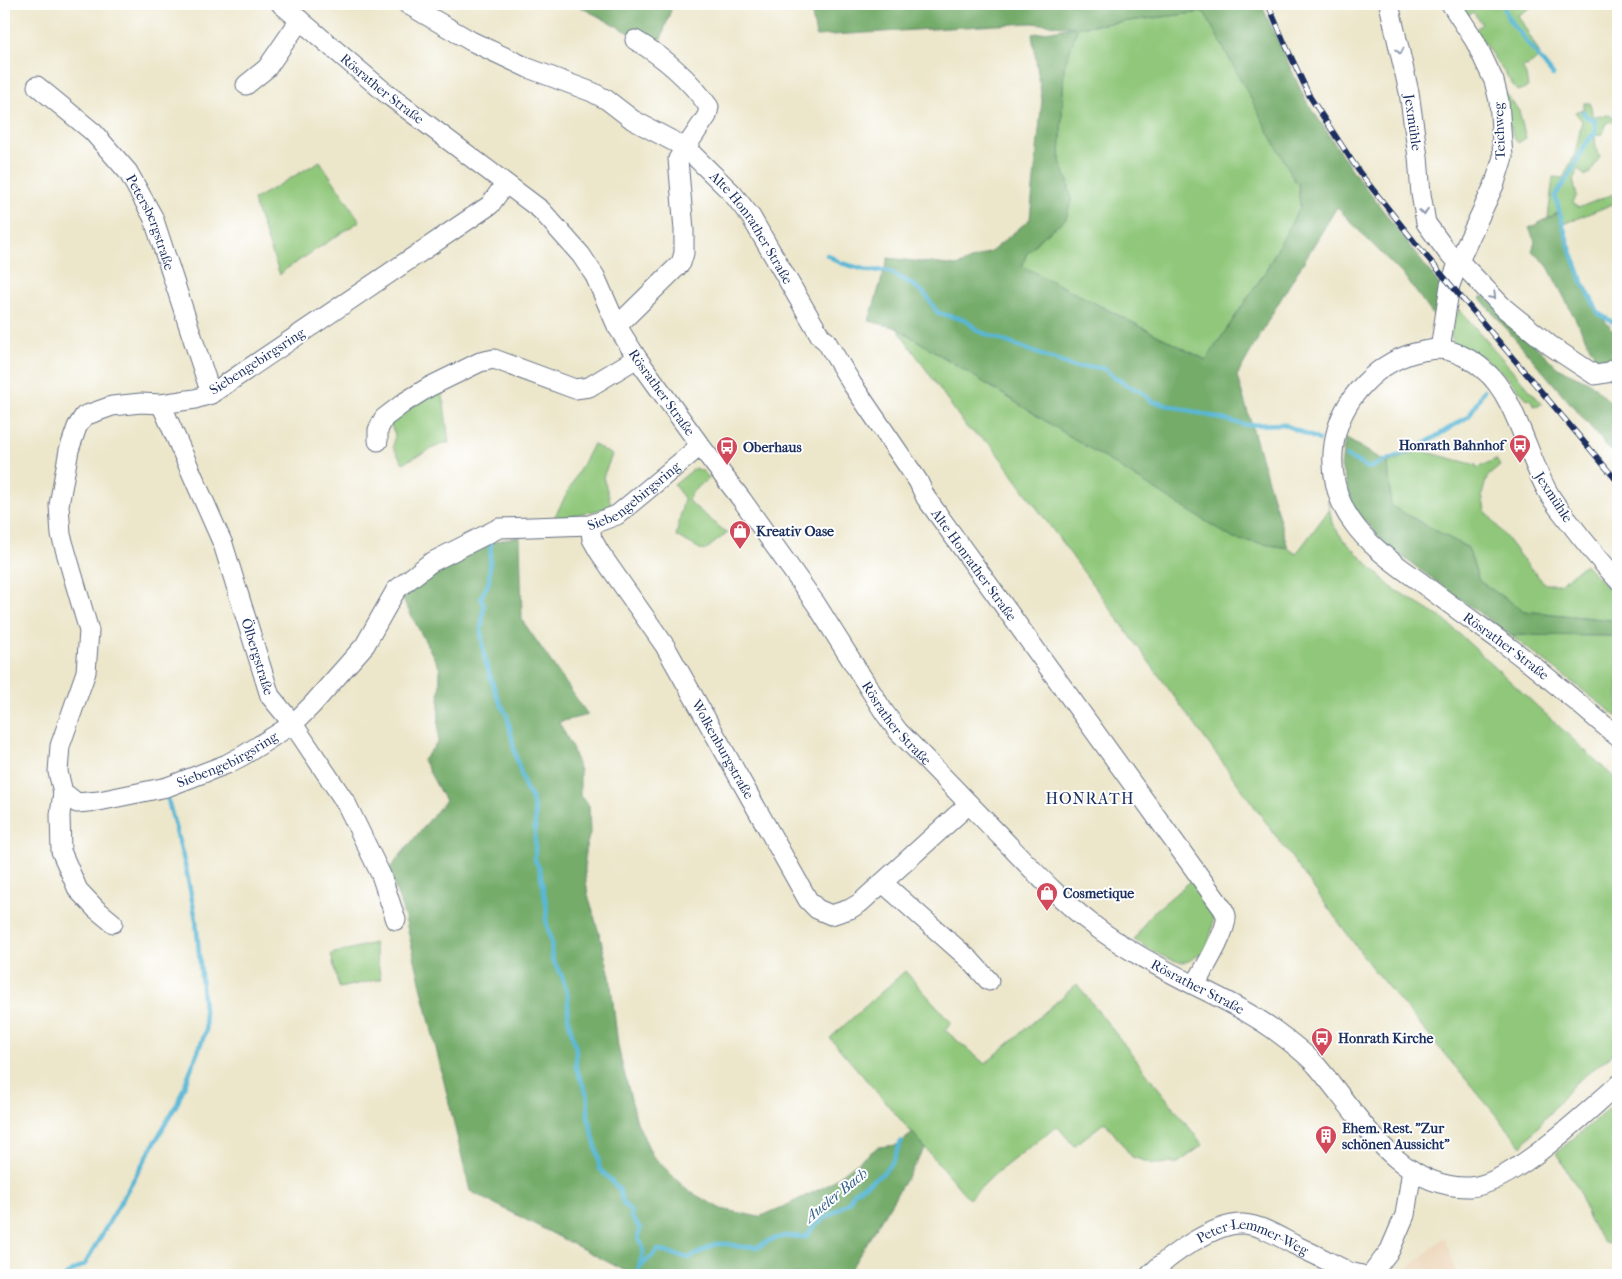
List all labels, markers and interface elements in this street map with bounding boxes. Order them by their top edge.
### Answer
one-way arrow [1394,47,1405,56]
street label: Rösrather Straße [337,50,427,128]
street label: Jexmühle [1400,92,1425,152]
street label: Teichweg [1490,101,1509,160]
street label: Alte Honrather Straße [705,167,796,287]
street label: Petersbergstraße [122,171,178,273]
one-way arrow [1419,207,1429,216]
one-way arrow [1487,290,1496,299]
street label: Siebengebirgsring [206,324,309,399]
street label: Rösrather Straße [625,346,698,439]
bus stop icon: Honrath Bahnhof [1508,433,1532,464]
bus stop icon: Oberhaus [715,435,739,466]
place label: Honrath Bahnhof [1399,437,1507,454]
place label: Oberhaus [743,439,802,456]
street label: Siebengebirgsring [585,458,684,534]
street label: Jexmühle [1530,468,1576,526]
street label: Alte Honrather Straße [927,505,1020,624]
shop icon: Kreativ Oase [728,519,752,550]
place label: Kreativ Oase [756,523,834,540]
street label: Rösrather Straße [1460,609,1552,684]
street label: Ölbergstraße [237,616,277,697]
street label: Rösrather Straße [858,678,935,769]
street label: Wolkenburgstraße [687,696,757,802]
street label: Siebengebirgsring [174,728,281,792]
district label: HONRATH [1045,789,1135,808]
shop icon: Cosmetique [1035,881,1059,912]
place label: Cosmetique [1063,885,1134,902]
street label: Rösrather Straße [1148,956,1247,1018]
bus stop icon: Honrath Kirche [1310,1026,1334,1057]
place label: Honrath Kirche [1338,1030,1433,1047]
place label: Ehem. Rest. "Zur schönen Aussicht" [1342,1120,1450,1153]
building icon: Ehem. Rest. "Zur schönen Aussicht" [1314,1124,1338,1155]
water label: Aueler Bach [799,1164,871,1227]
street label: Peter-Lemmer-Weg [1193,1216,1311,1259]

